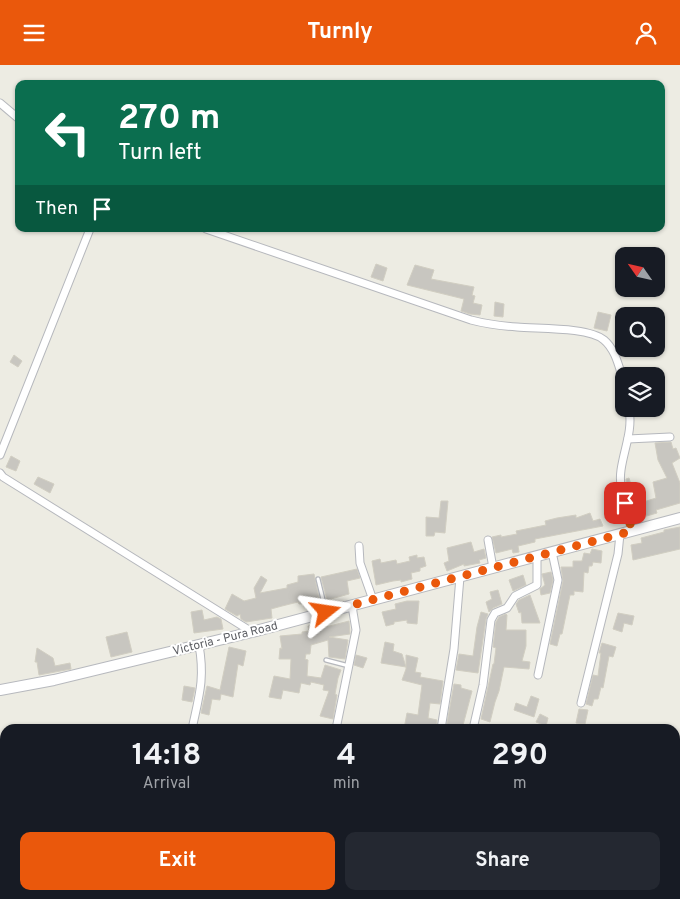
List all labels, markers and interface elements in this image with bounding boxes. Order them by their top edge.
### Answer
icon: menu [20,19,48,47]
text: Turnly [307,19,373,46]
icon: person [632,19,660,47]
text: 270 m [118,97,220,141]
icon: left [35,100,100,165]
text: Turn left [118,140,201,167]
icon: arrive [88,195,116,223]
text: Then [35,197,78,221]
north arrow [615,247,665,297]
map controls [615,247,665,417]
button: search [615,307,665,357]
button: layers [615,367,665,417]
pin [604,482,646,524]
icon: arrive [611,489,639,517]
position arrow [299,585,351,637]
street label: Victoria - Pura Road [171,618,279,660]
text: 14:18 [132,738,201,775]
text: 4 [337,738,356,775]
text: 290 [492,738,548,775]
text: Arrival [143,774,190,794]
text: min [333,774,360,794]
text: m [513,774,527,794]
button: Exit [20,832,335,890]
button: Share [345,832,660,890]

